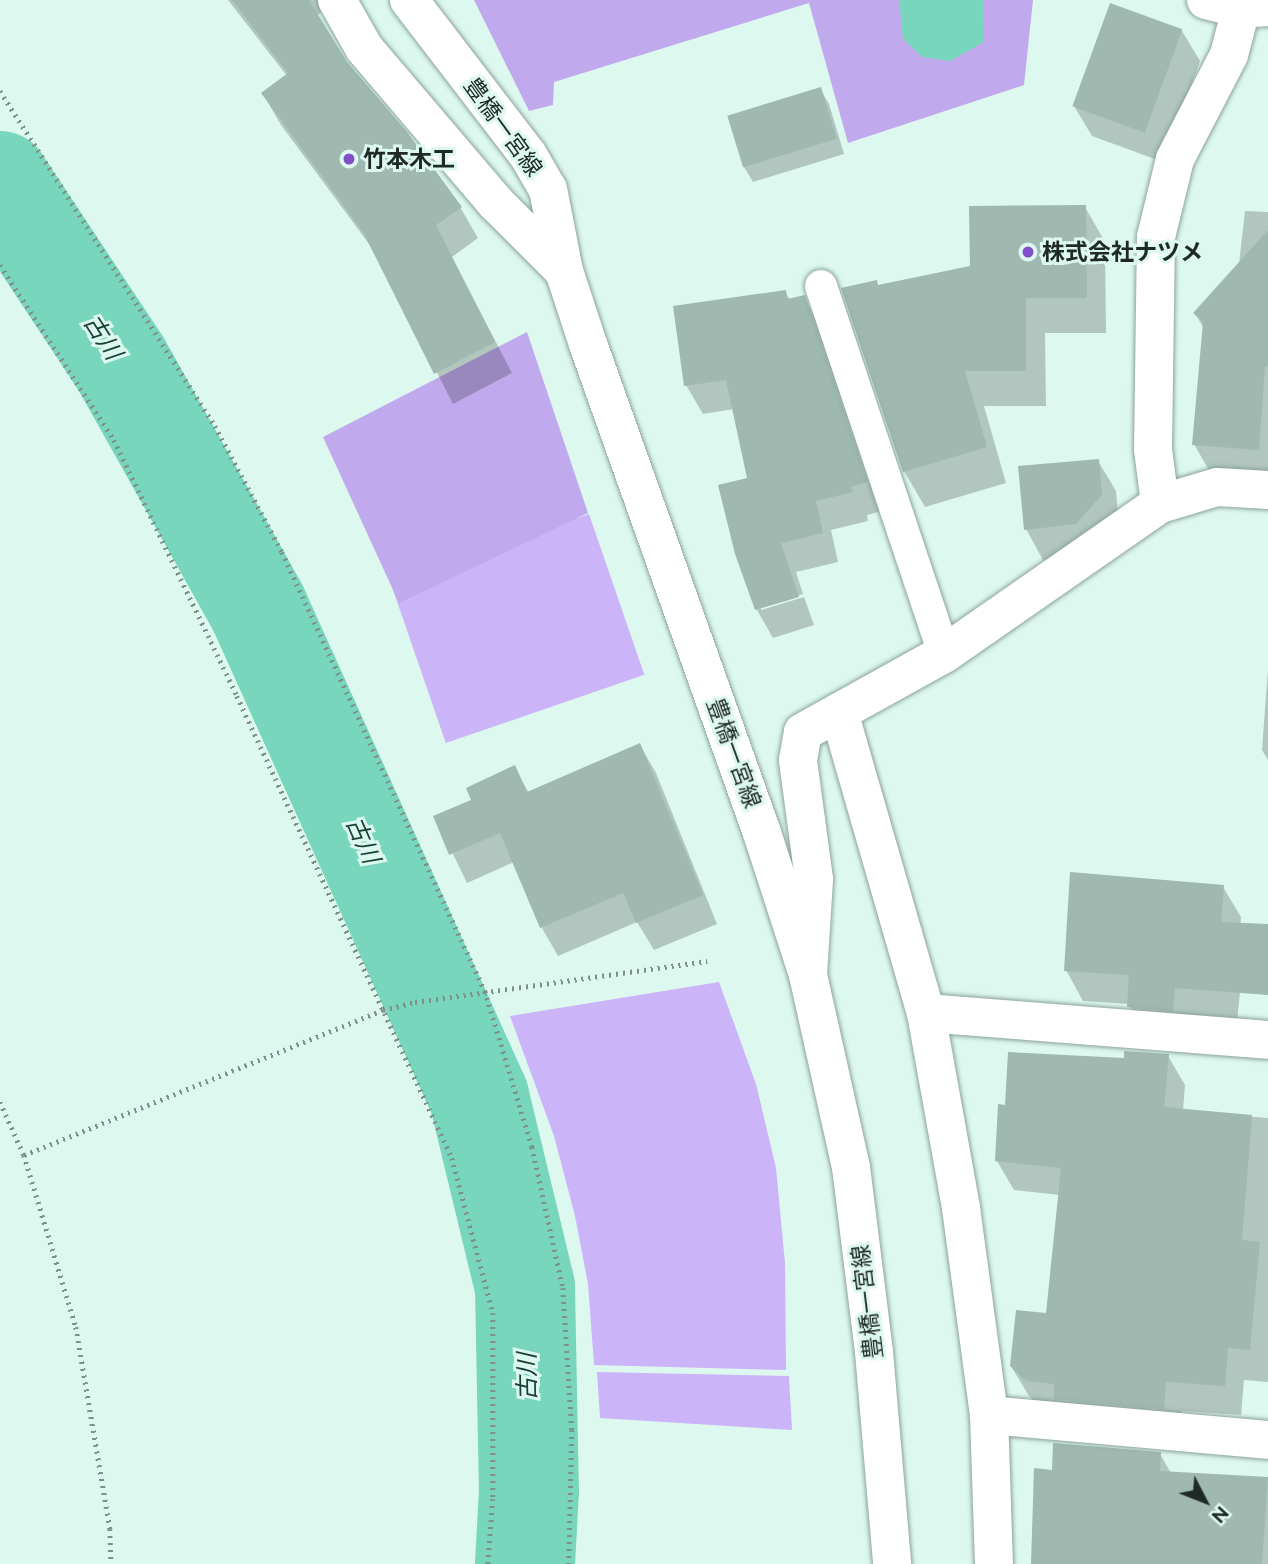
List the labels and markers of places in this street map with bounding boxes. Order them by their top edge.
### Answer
place label: 竹本木工 [363,145,455,173]
marker: 竹本木工 [341,151,357,167]
place label: 株式会社ナツメ [1042,238,1203,266]
marker: 株式会社ナツメ [1020,244,1036,260]

